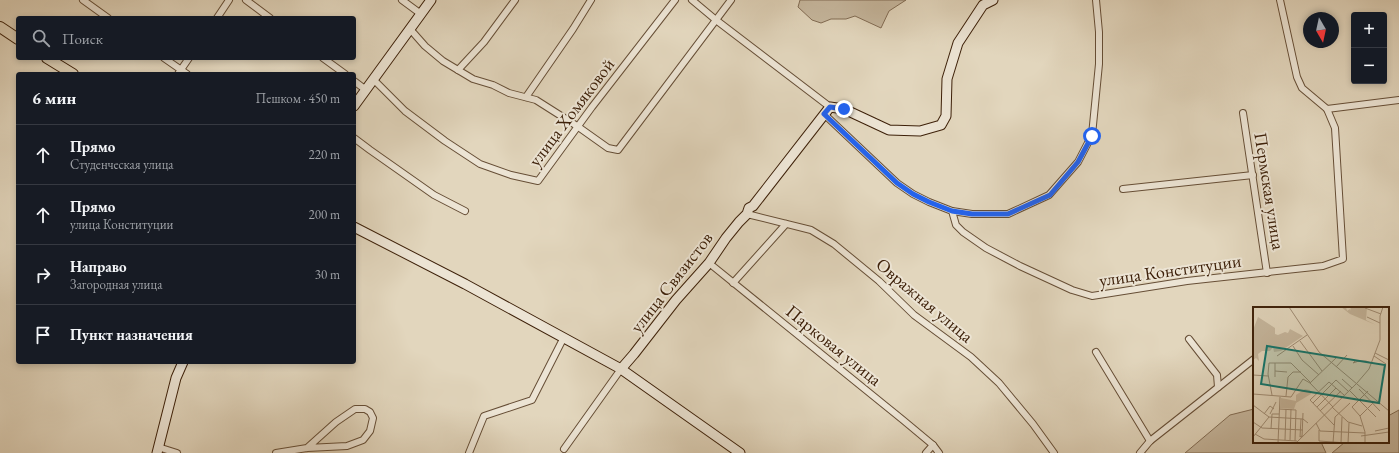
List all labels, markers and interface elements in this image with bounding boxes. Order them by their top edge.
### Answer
north arrow [1303,12,1339,48]
map controls [1351,12,1387,84]
button: + [1351,12,1387,48]
search box [16,16,356,60]
icon: search [30,27,52,49]
text: Поиск [62,29,103,48]
button: − [1351,48,1387,84]
street label: улица Хомяковой [523,53,619,171]
text: 6 мин [32,87,76,109]
text: Пешком · 450 m [256,90,340,107]
route end [835,100,853,118]
route start [1083,127,1101,145]
street label: Пермская улица [1249,131,1291,252]
text: Прямо [70,137,115,156]
icon: ahead [32,144,54,166]
text: 220 m [309,146,340,163]
text: Студенческая улица [70,156,174,173]
text: Прямо [70,197,115,216]
icon: ahead [32,204,54,226]
text: 200 m [309,206,340,223]
text: улица Конституции [70,216,173,233]
street label: улица Связистов [624,227,718,337]
street label: улица Конституции [1097,249,1243,291]
street label: Овражная улица [872,253,979,348]
text: Направо [70,257,127,276]
icon: right [32,264,54,286]
text: 30 m [315,266,340,283]
text: Загородная улица [70,276,162,293]
street label: Парковая улица [781,299,887,391]
inset map [1253,307,1389,443]
icon: arrive [32,324,54,346]
text: Пункт назначения [70,325,193,344]

